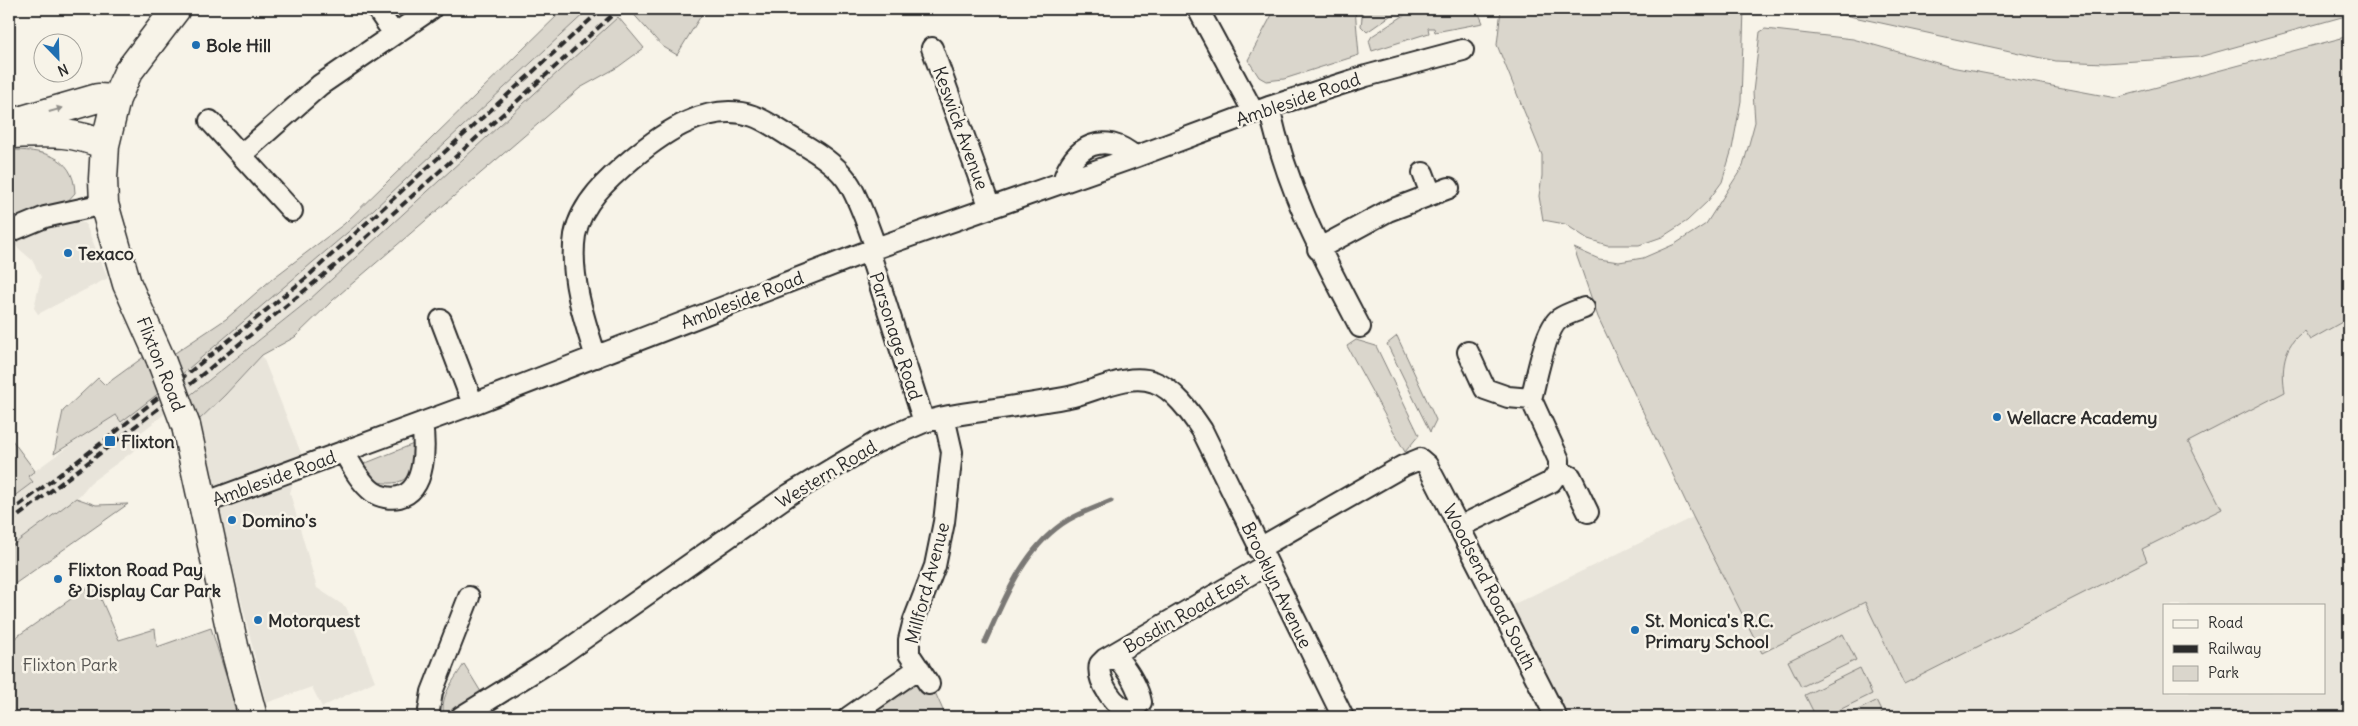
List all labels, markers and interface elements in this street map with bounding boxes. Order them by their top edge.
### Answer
north arrow [32,32,82,82]
place label: Bole Hill [206,34,271,57]
marker: Bole Hill [190,39,202,51]
text: N [55,60,71,80]
street label: Keswick Avenue [928,63,994,193]
street label: Ambleside Road [1233,67,1364,131]
one-way arrow [48,106,63,114]
place label: Texaco [78,242,134,265]
marker: Texaco [62,247,74,259]
street label: Ambleside Road [677,266,807,334]
street label: Parsonage Road [864,269,928,403]
street label: Flixton Road [132,313,191,415]
place label: Wellacre Academy [2007,406,2158,429]
marker: Wellacre Academy [1991,411,2003,423]
place label: Flixton [121,430,175,453]
marker: Flixton [103,434,117,448]
street label: Western Road [771,435,881,513]
street label: Ambleside Road [209,445,339,511]
street label: Woodsend Road South [1438,500,1542,674]
place label: Domino's [242,509,317,532]
marker: Domino's [226,514,238,526]
street label: Brooklyn Avenue [1236,518,1318,652]
street label: Millford Avenue [900,520,954,646]
place label: Flixton Road Pay & Display Car Park [68,558,221,602]
street label: Bosdin Road East [1119,568,1253,658]
marker: Flixton Road Pay & Display Car Park [52,573,64,585]
legend [2163,604,2326,694]
place label: Motorquest [268,609,361,632]
place label: St. Monica's R.C. Primary School [1645,609,1774,653]
text: Road [2208,613,2243,632]
marker: Motorquest [252,614,264,626]
marker: St. Monica's R.C. Primary School [1629,624,1641,636]
text: Railway [2208,639,2262,658]
park label: Flixton Park [22,653,118,676]
text: Park [2208,663,2239,682]

